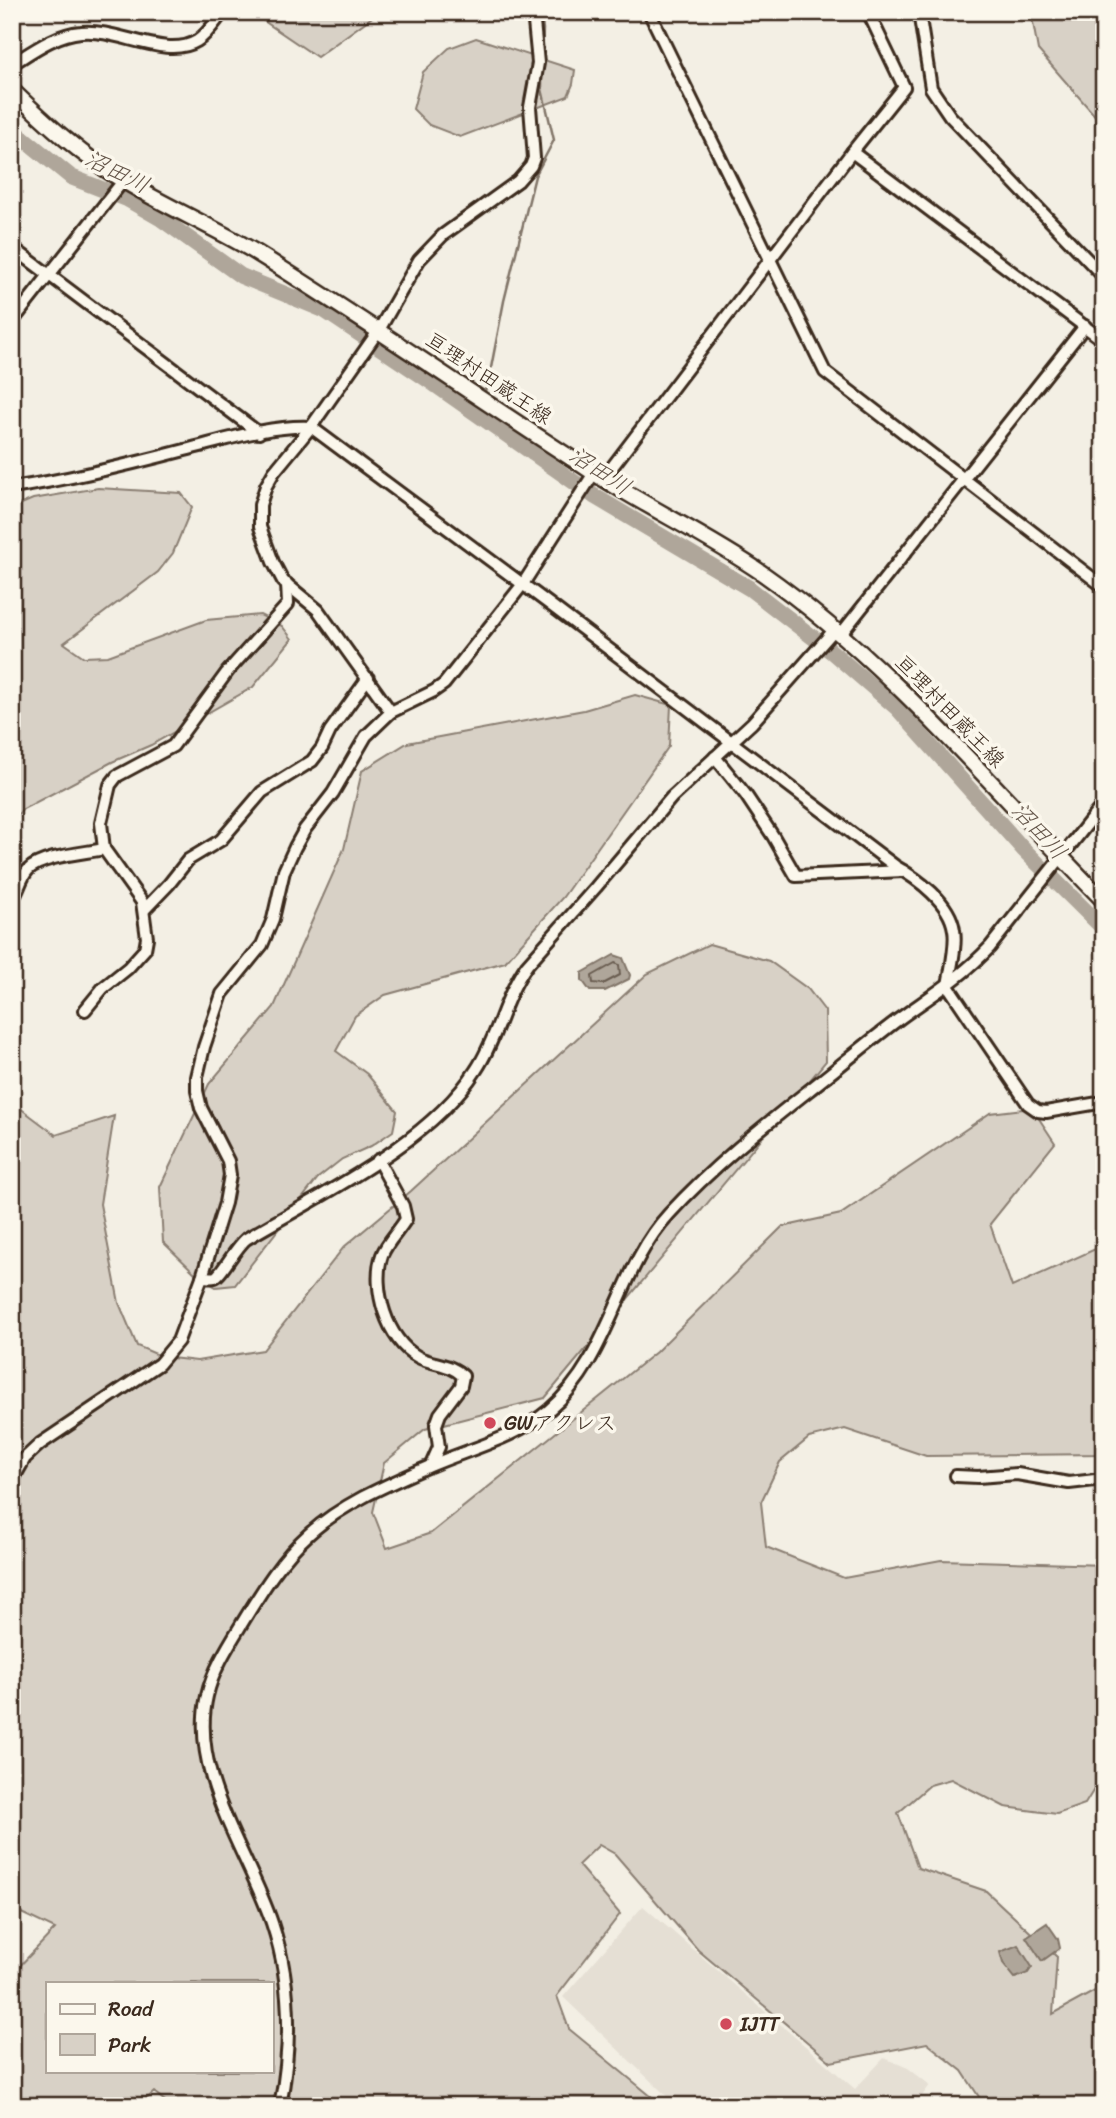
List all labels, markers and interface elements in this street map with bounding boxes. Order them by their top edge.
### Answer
water label: 沼田川 [77,138,157,206]
street label: 亘理村田蔵王線 [417,321,561,435]
water label: 沼田川 [560,435,640,507]
street label: 亘理村田蔵王線 [885,645,1015,777]
water label: 沼田川 [1000,792,1078,870]
place label: GWアクレス [504,1404,616,1442]
marker: GWアクレス [482,1415,498,1431]
legend [46,1982,273,2072]
text: Road [108,1990,155,2028]
place label: IJTT [739,2005,781,2043]
marker: IJTT [718,2016,734,2032]
text: Park [108,2026,151,2064]

